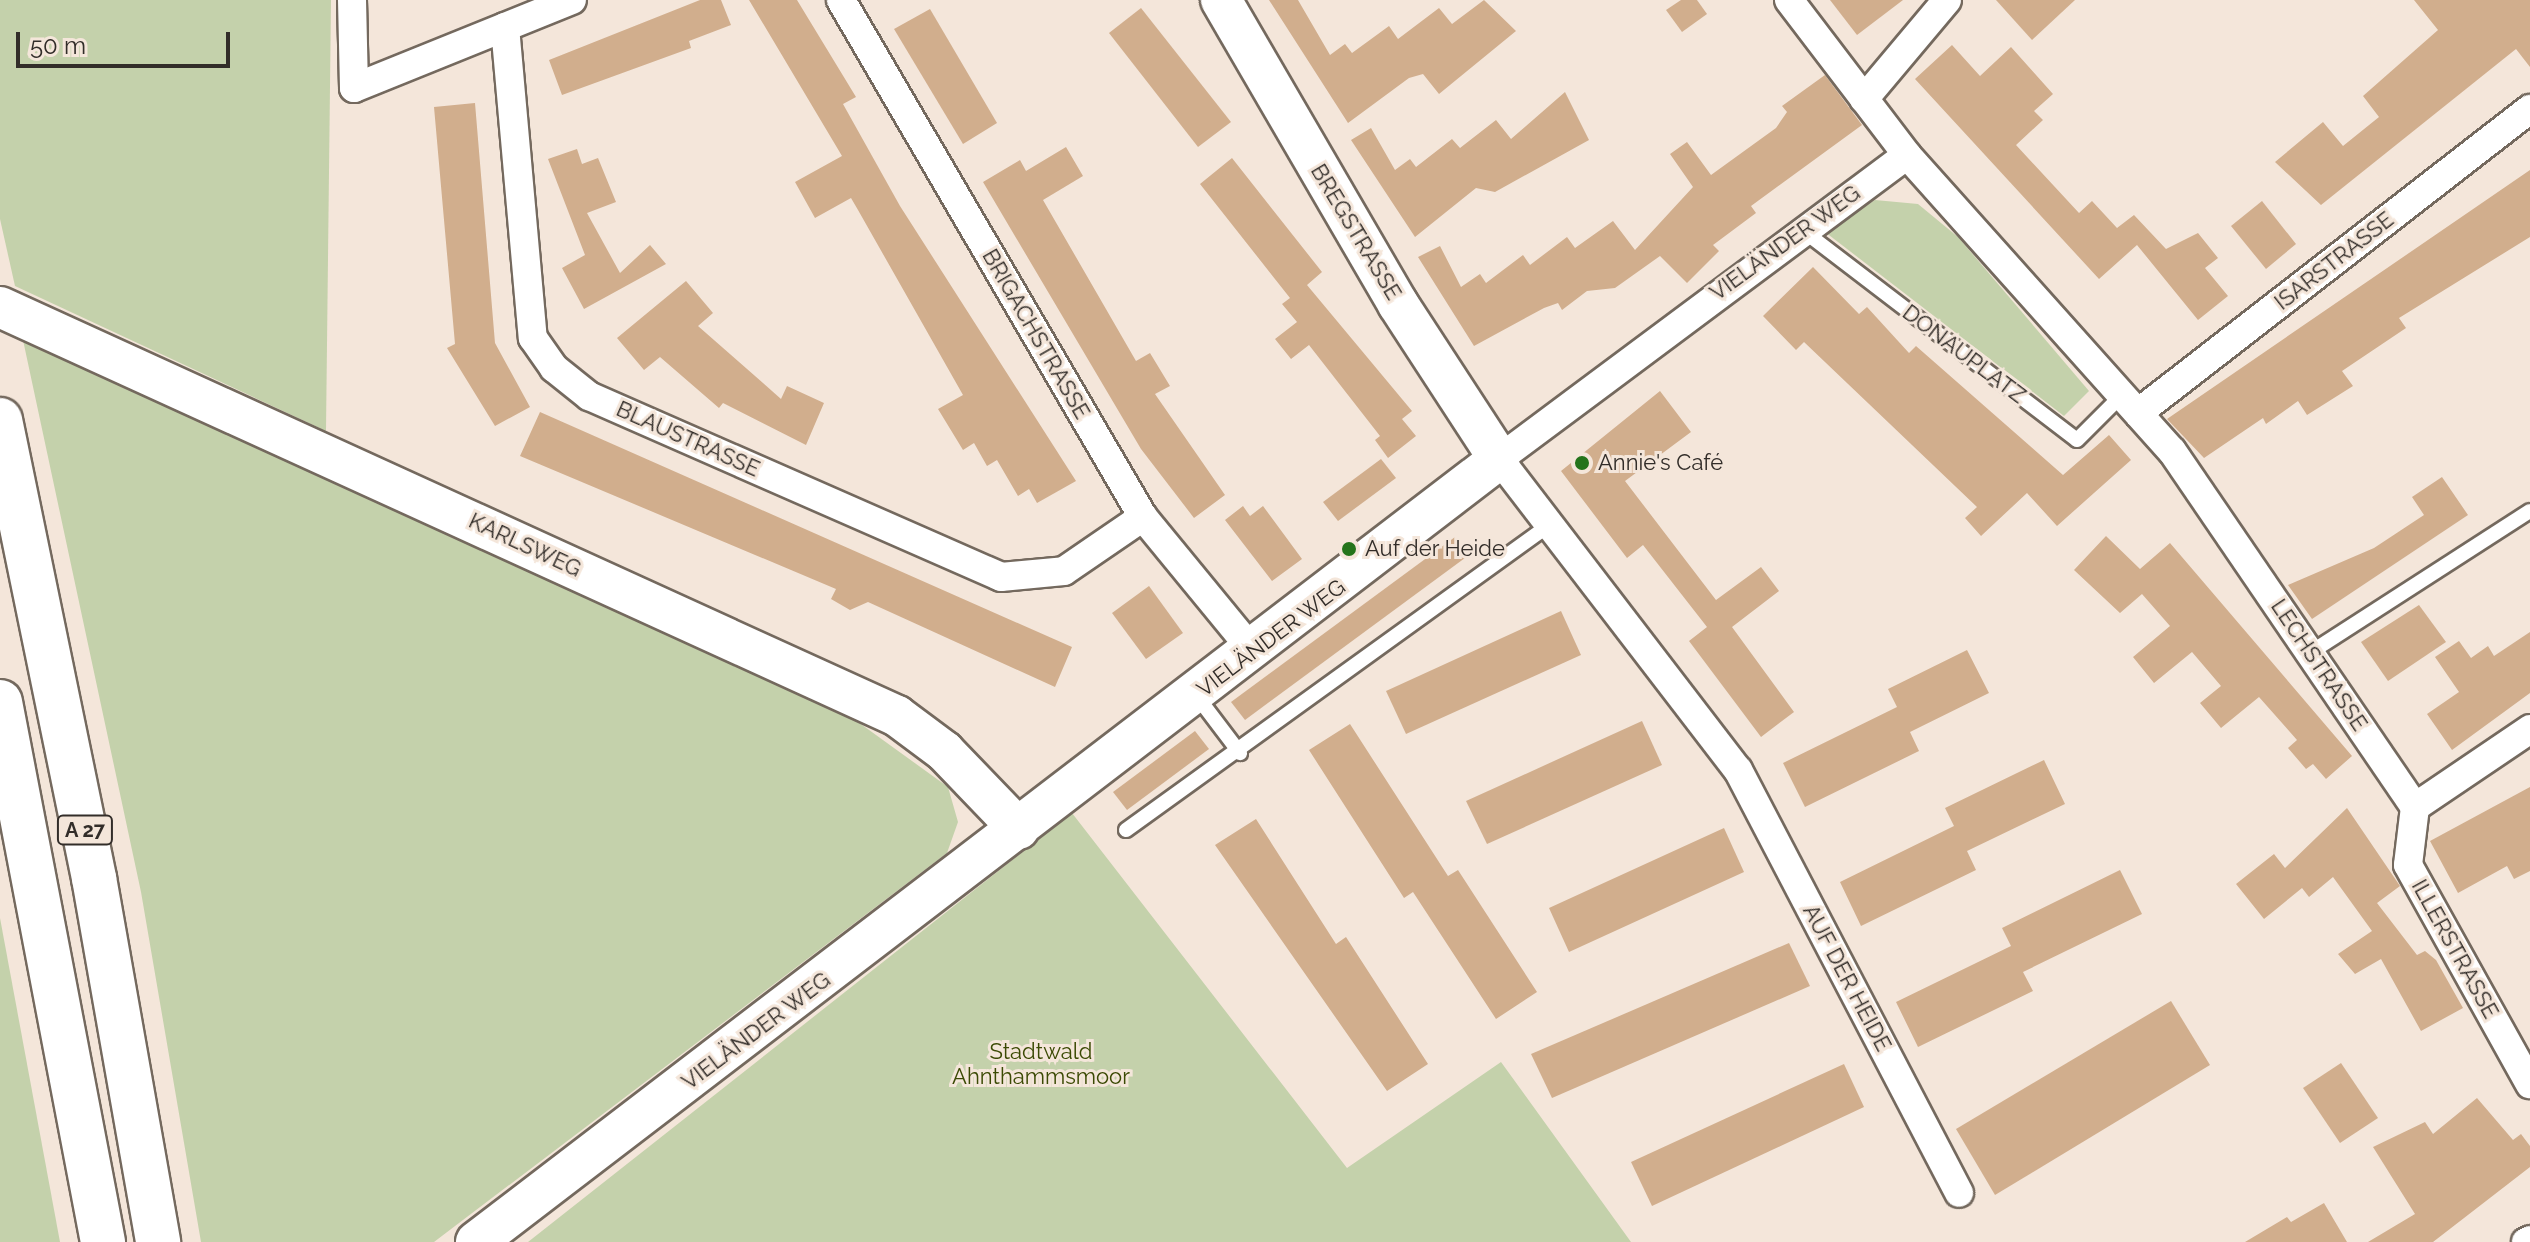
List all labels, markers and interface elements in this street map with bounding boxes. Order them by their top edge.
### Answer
scale bar [20,16,234,66]
text: 50 m [30,31,86,60]
street label: BREGSTRASSE [1305,159,1407,305]
street label: VIELÄNDER WEG [1705,180,1865,306]
street label: ISARSTRASSE [2269,206,2399,316]
street label: BRIGACHSTRASSE [977,244,1095,424]
street label: DONAUPLATZ [1897,299,2031,409]
street label: BLAUSTRASSE [612,396,764,482]
place label: Annie's Café [1598,450,1723,476]
marker: Annie's Café [1573,454,1591,472]
street label: KARLSWEG [465,507,585,583]
place label: Auf der Heide [1365,536,1506,562]
marker: Auf der Heide [1340,540,1358,558]
street label: VIELÄNDER WEG [1191,573,1351,703]
street label: LECHSTRASSE [2265,594,2373,736]
road number: A 27 [55,814,115,846]
street label: ILLERSTRASSE [2406,875,2504,1023]
street label: AUF DER HEIDE [1797,900,1897,1056]
street label: VIELÄNDER WEG [676,966,836,1096]
park label: Stadtwald Ahnthammsmoor [952,1038,1130,1090]

